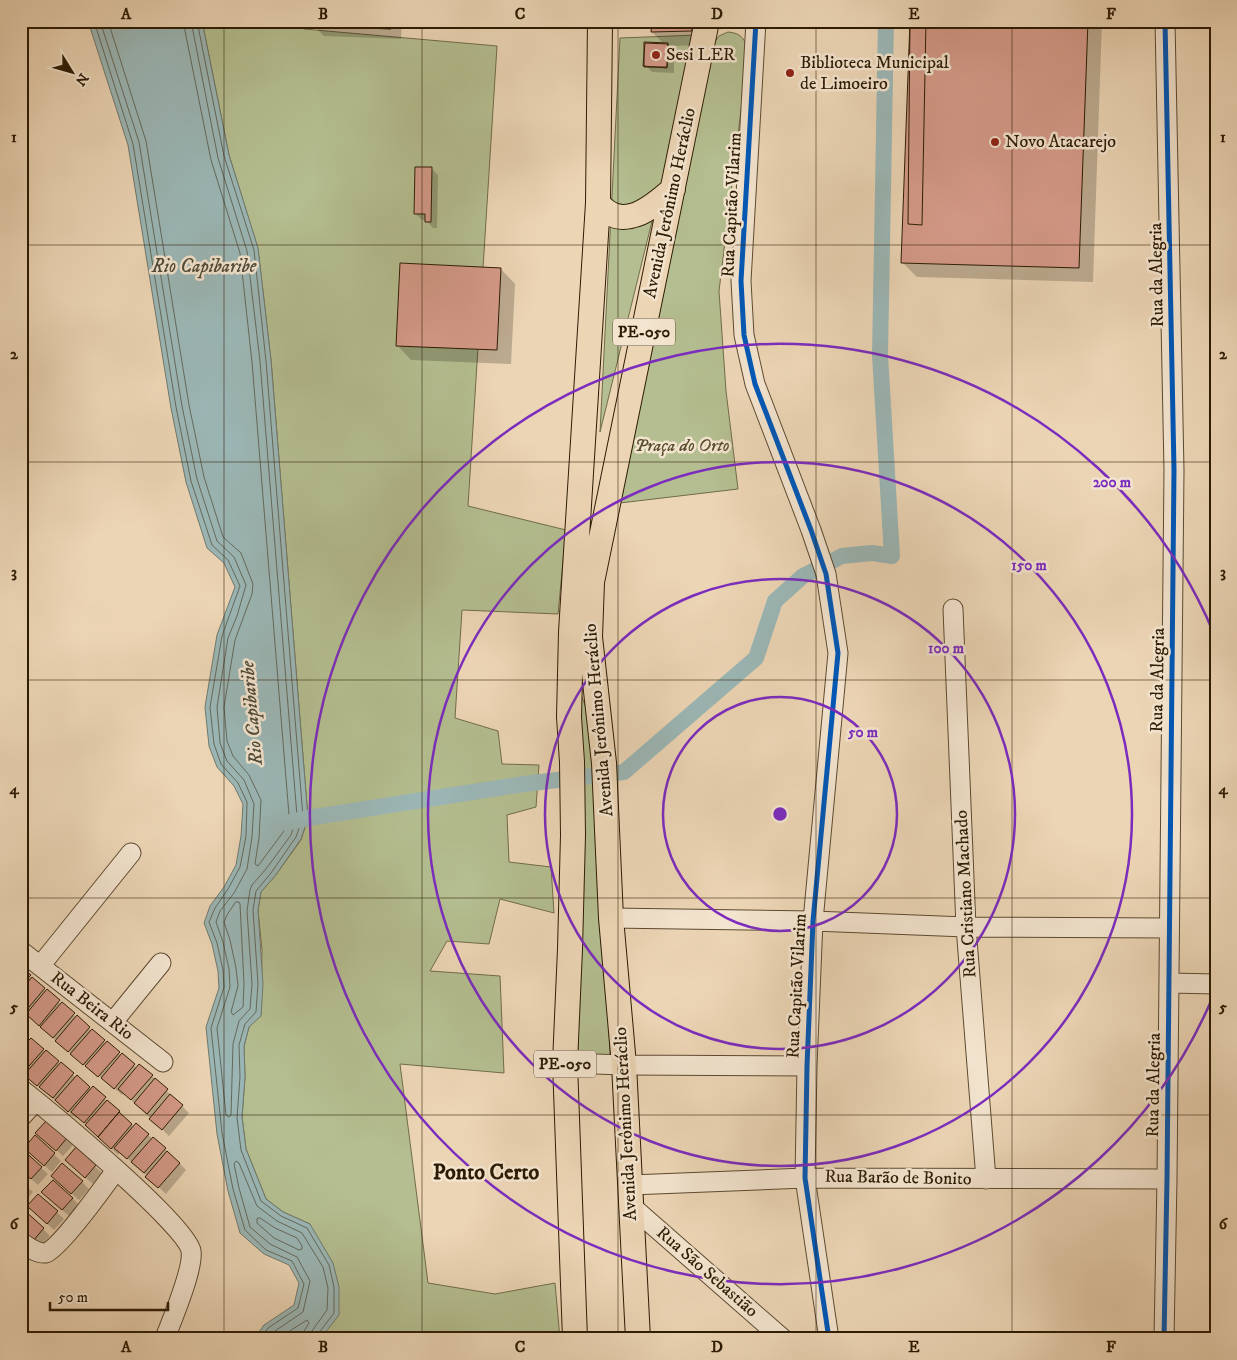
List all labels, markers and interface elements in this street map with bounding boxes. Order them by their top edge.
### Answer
text: A [120,4,132,24]
text: B [318,4,328,24]
text: C [515,4,525,24]
text: D [711,4,723,24]
text: E [908,4,920,24]
text: F [1106,4,1116,24]
place label: Sesi LER [666,44,735,66]
north arrow [48,48,98,98]
marker: Sesi LER [650,49,662,61]
place label: Biblioteca Municipal de Limoeiro [800,52,950,95]
marker: Biblioteca Municipal de Limoeiro [784,67,796,79]
text: N [71,69,92,90]
street label: Avenida Jerônimo Heráclio [639,106,701,300]
text: 1 [11,127,17,147]
text: 1 [1220,127,1226,147]
place label: Novo Atacarejo [1005,131,1116,153]
street label: Rua Capitão Vilarim [717,132,747,278]
marker: Novo Atacarejo [989,136,1001,148]
street label: Rua da Alegria [1145,222,1169,328]
water label: Rio Capibaribe [151,255,257,279]
road number: PE-050 [613,318,675,346]
text: 2 [10,344,19,364]
text: 2 [1219,344,1228,364]
park label: Praça do Orto [634,435,730,457]
text: 200 m [1093,473,1132,492]
text: 150 m [1011,556,1047,575]
text: 3 [11,562,17,582]
text: 3 [1220,562,1226,582]
street label: Avenida Jerônimo Heráclio [580,622,618,818]
street label: Rua da Alegria [1146,627,1170,733]
text: 100 m [928,639,965,658]
water label: Rio Capibaribe [236,659,269,767]
text: 50 m [847,723,879,742]
text: 4 [8,779,19,799]
text: 4 [1217,779,1228,799]
centre of rings [771,805,789,823]
street label: Rua Cristiano Machado [951,809,981,978]
street label: Rua Capitão Vilarim [782,913,812,1059]
street label: Rua Beira Rio [46,967,138,1045]
text: 5 [9,997,18,1017]
text: 5 [1218,997,1227,1017]
street label: Avenida Jerônimo Heráclio [610,1026,642,1221]
street label: Rua da Alegria [1142,1032,1166,1138]
road number: PE-050 [534,1050,596,1078]
district label: Ponto Certo [433,1159,540,1186]
street label: Rua Barão de Bonito [824,1166,972,1190]
text: 6 [10,1214,20,1234]
text: 6 [1219,1214,1229,1234]
street label: Rua São Sebastião [652,1222,763,1322]
scale bar [50,1280,168,1312]
text: 50 m [58,1288,88,1307]
text: A [120,1337,132,1357]
text: B [318,1337,328,1357]
text: C [515,1337,525,1357]
text: D [711,1337,723,1357]
text: E [908,1337,920,1357]
text: F [1106,1337,1116,1357]

